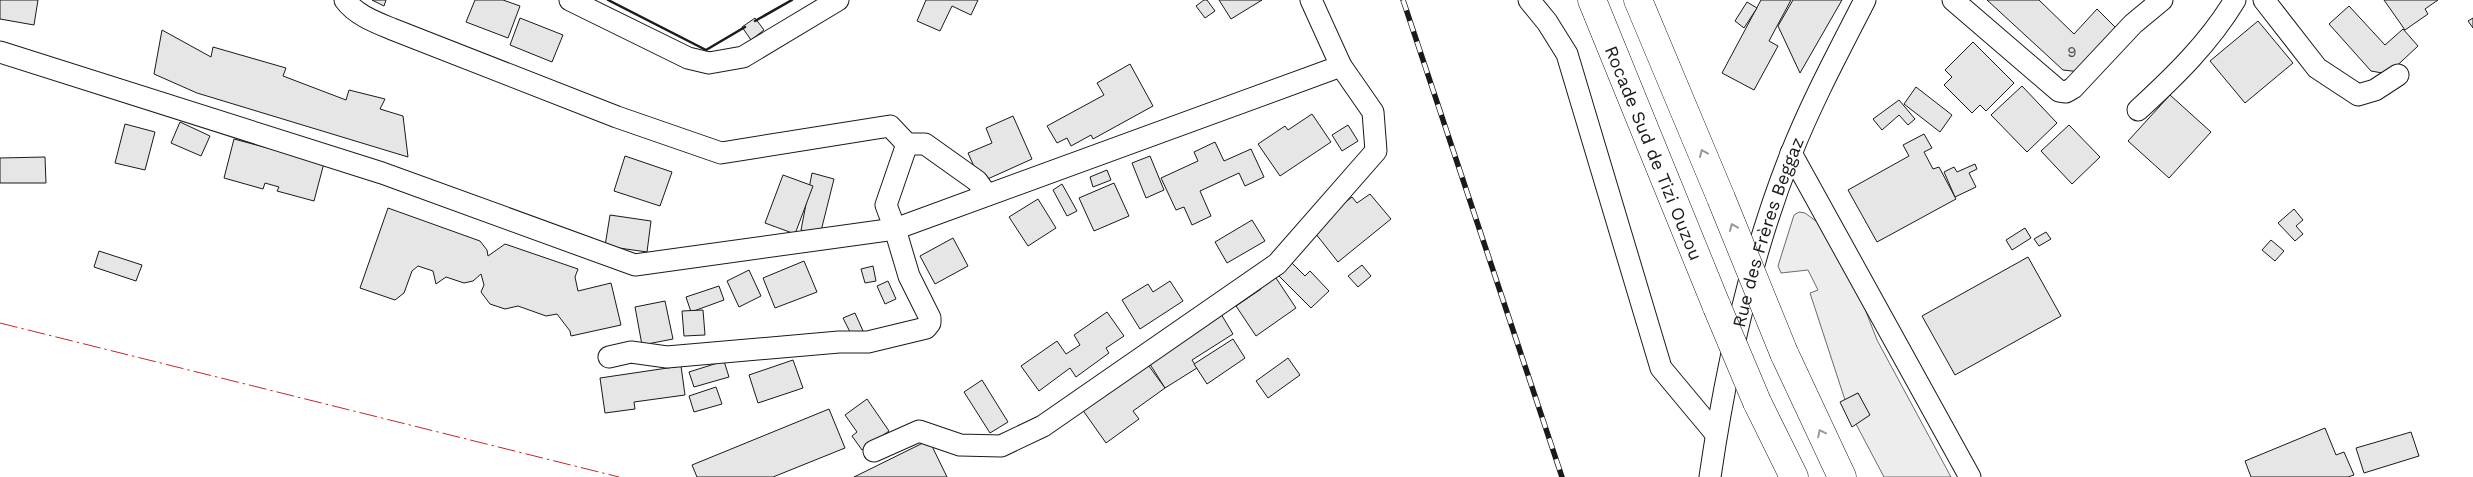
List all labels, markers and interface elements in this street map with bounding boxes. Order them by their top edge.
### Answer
street label: Rocade Sud de Tizi Ouzou [1601,42,1707,263]
house number: 9 [2067,43,2077,61]
street label: Rue des Frères Beggaz [1728,134,1807,329]
one-way arrow [1698,149,1709,158]
one-way arrow [1729,223,1739,232]
one-way arrow [1817,429,1827,438]

